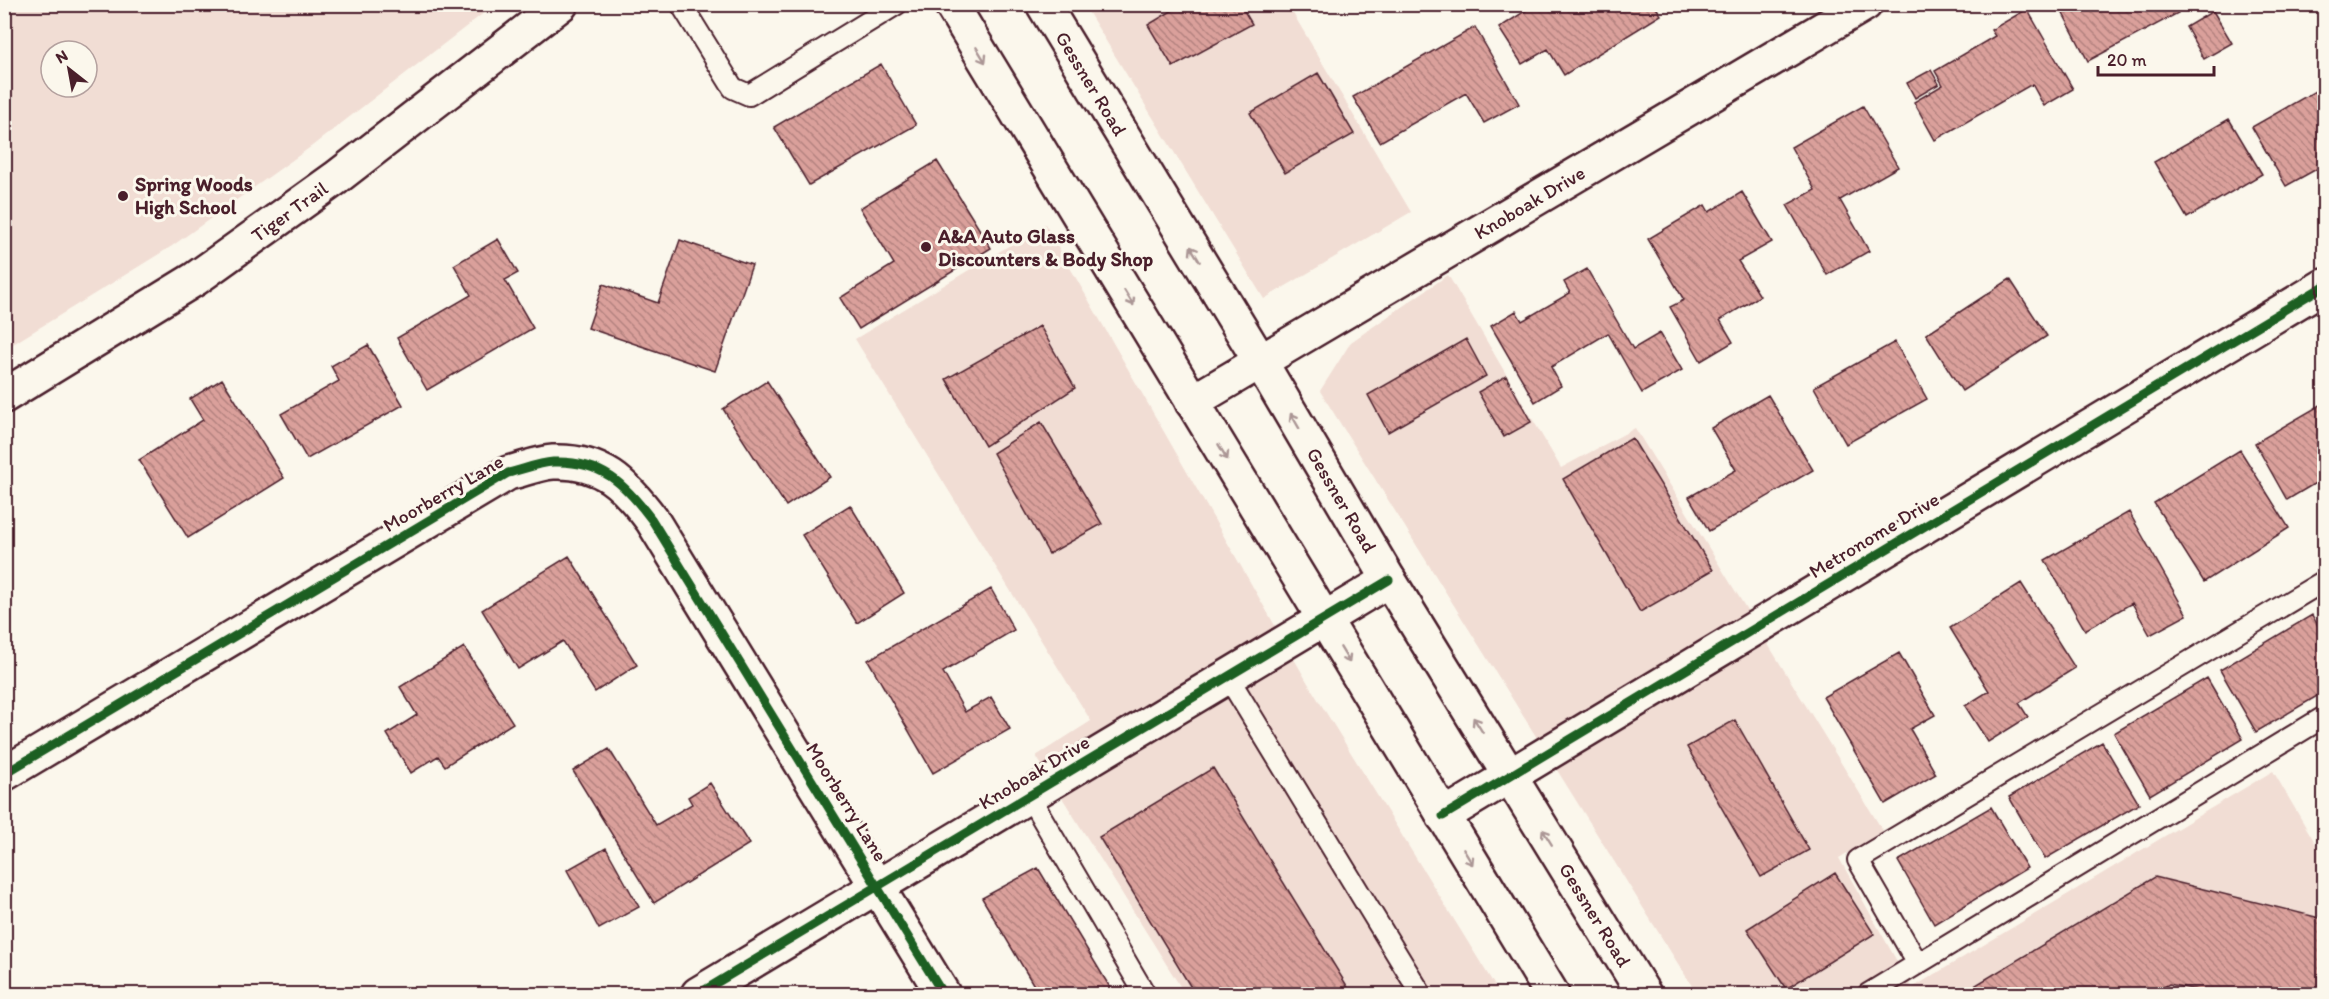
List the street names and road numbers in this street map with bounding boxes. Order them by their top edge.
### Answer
street label: Gessner Road [1050,27,1132,140]
street label: Knoboak Drive [1470,160,1589,245]
street label: Tiger Trail [246,176,333,247]
street label: Gessner Road [1302,443,1382,557]
street label: Moorberry Lane [378,449,508,537]
street label: Metronome Drive [1805,487,1943,583]
street label: Knoboak Drive [974,730,1094,814]
street label: Moorberry Lane [801,738,893,866]
street label: Gessner Road [1554,858,1636,971]

